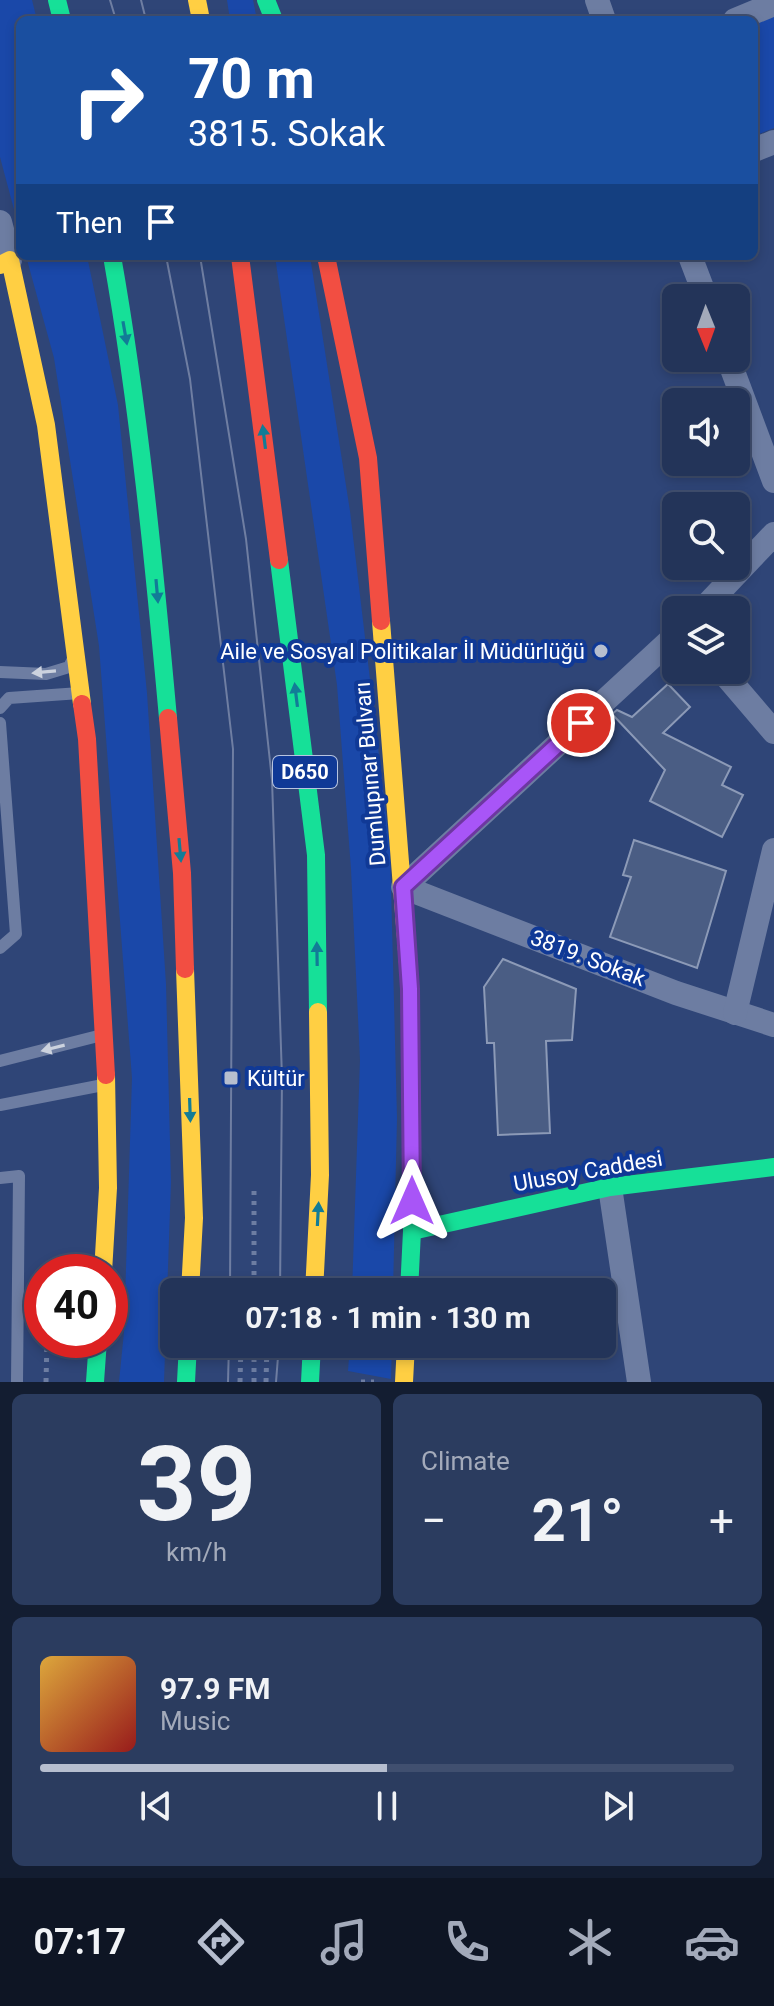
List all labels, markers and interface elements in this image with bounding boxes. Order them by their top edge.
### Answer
text: 70 m [188,46,315,112]
icon: right [56,48,160,152]
text: 3815. Sokak [188,113,385,155]
icon: arrive [139,200,183,244]
text: Then [56,205,123,240]
north arrow [662,284,750,372]
map controls [662,284,750,684]
one-way arrow [120,321,132,346]
button: sound [662,388,750,476]
one-way arrow [258,424,271,449]
button: search [662,492,750,580]
one-way arrow [150,579,163,604]
button: layers [662,596,750,684]
place label: Aile ve Sosyal Politikalar İl Müdürlüğü [220,639,585,664]
marker: Aile ve Sosyal Politikalar İl Müdürlüğü [592,642,610,660]
one-way arrow [31,666,56,679]
street label: Dumlupınar Bulvarı [349,681,391,867]
one-way arrow [289,682,302,707]
pin [547,689,615,757]
icon: arrive [559,701,603,745]
road number: D650 [273,756,337,788]
one-way arrow [174,838,187,863]
street label: 3819. Sokak [527,925,650,992]
one-way arrow [311,941,323,966]
one-way arrow [40,1042,65,1054]
place label: Kültür [247,1066,305,1091]
marker: Kültür [222,1069,240,1087]
one-way arrow [184,1098,197,1123]
street label: Ulusoy Caddesi [512,1146,664,1196]
position arrow [370,1159,454,1243]
one-way arrow [312,1201,325,1226]
speed limit sign: 40 [24,1254,128,1358]
text: 07:18 · 1 min · 130 m [245,1300,531,1335]
text: 39 [137,1424,256,1545]
text: Climate [421,1446,510,1476]
text: 21° [531,1485,624,1556]
text: − [421,1495,446,1547]
text: + [709,1495,734,1547]
text: km/h [166,1537,227,1567]
text: 97.9 FM [160,1671,271,1706]
text: Music [160,1706,230,1736]
icon: previous [134,1784,178,1828]
icon: pause [365,1784,409,1828]
icon: next [596,1784,640,1828]
icon: directions [193,1914,249,1970]
icon: music [316,1914,372,1970]
icon: phone [439,1914,495,1970]
icon: climate [562,1914,618,1970]
icon: car [684,1914,740,1970]
text: 07:17 [33,1921,126,1963]

